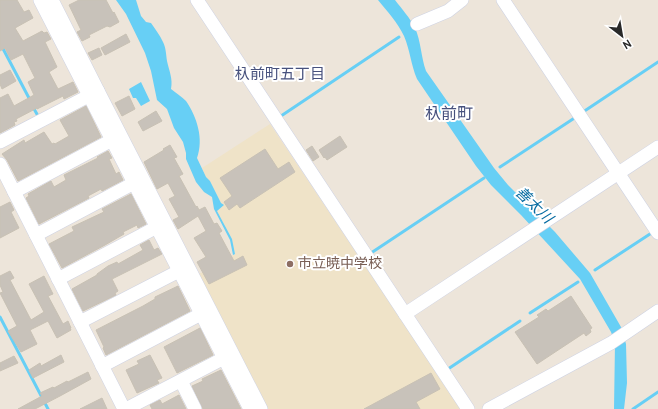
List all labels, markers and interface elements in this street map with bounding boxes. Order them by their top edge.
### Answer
north arrow [602,16,642,56]
text: N [620,36,634,52]
district label: 杁前町五丁目 [235,66,325,85]
district label: 杁前町 [425,105,473,125]
water label: 善太川 [510,184,557,230]
place label: 市立暁中学校 [298,256,382,273]
marker: 市立暁中学校 [285,259,295,269]

